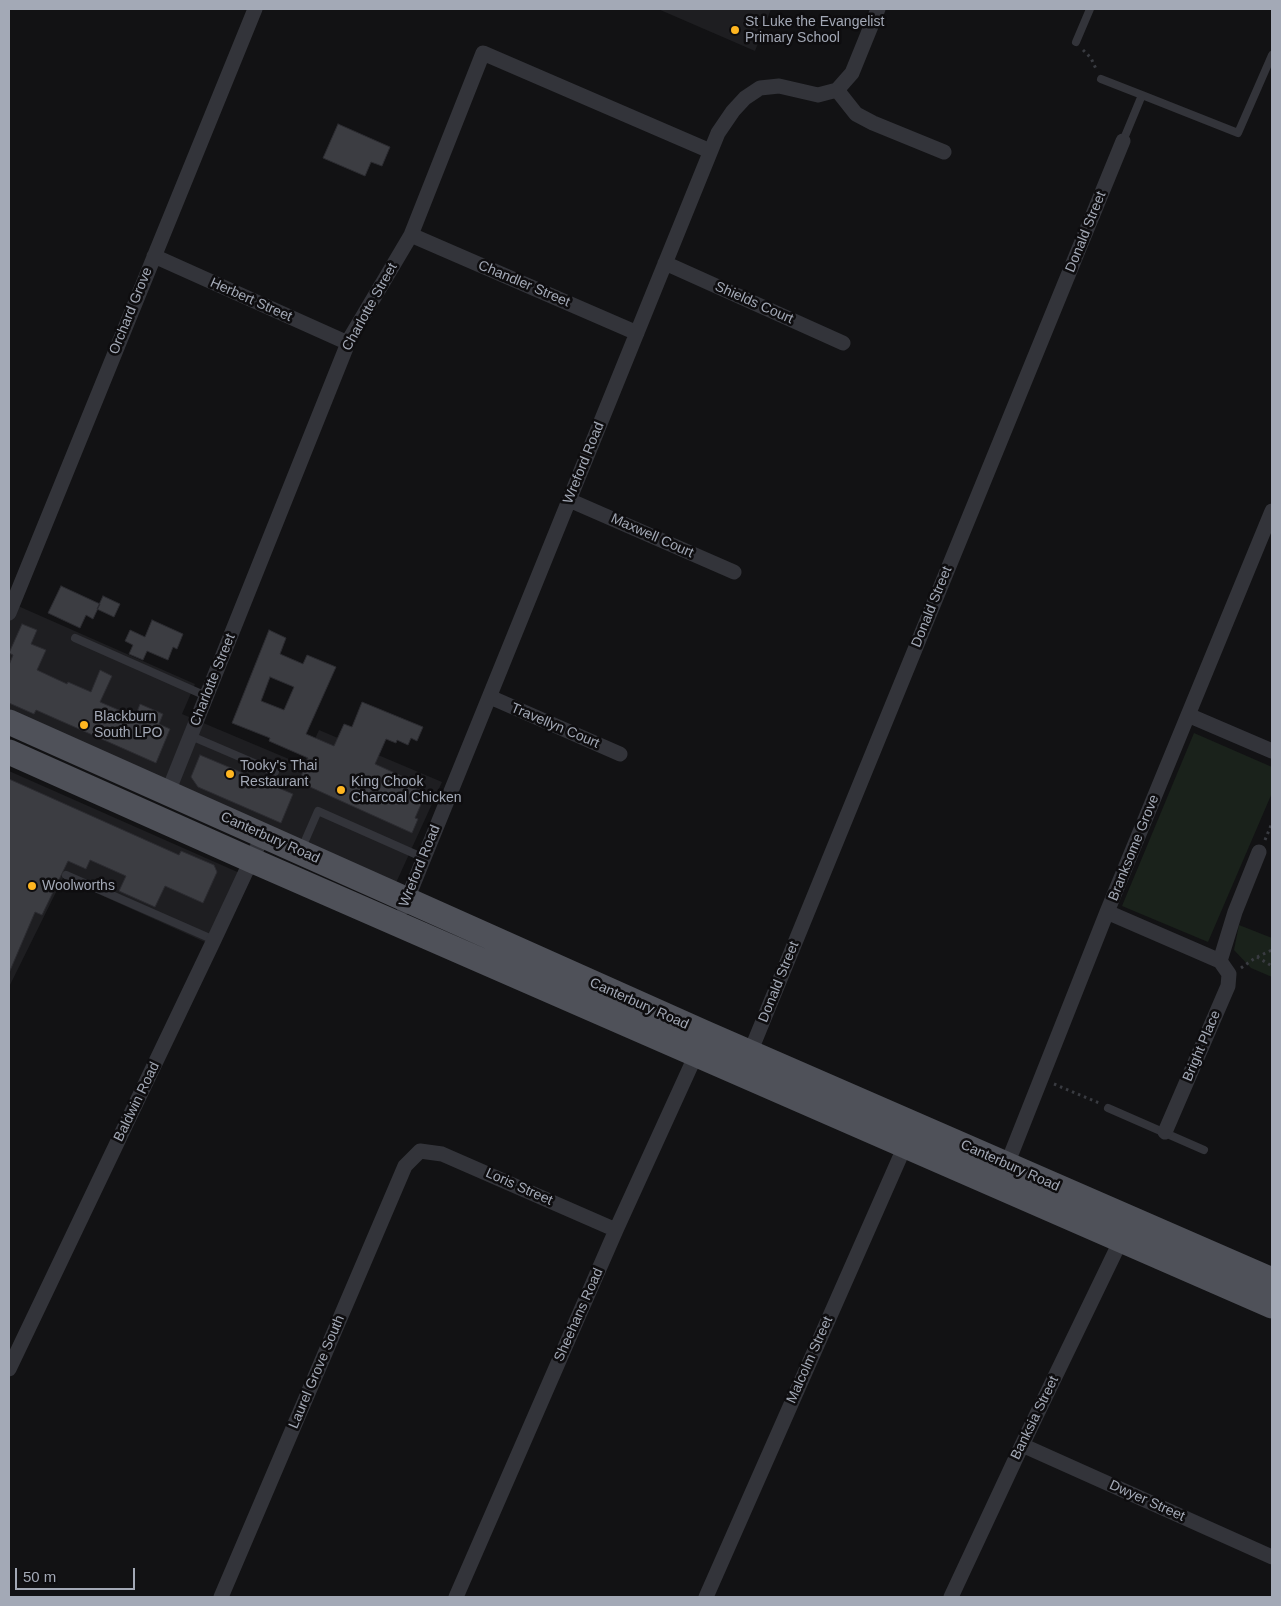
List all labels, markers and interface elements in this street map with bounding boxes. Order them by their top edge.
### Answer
place label: St Luke the Evangelist Primary School [745,14,884,46]
marker: St Luke the Evangelist Primary School [729,24,741,36]
street label: Donald Street [1062,189,1110,275]
street label: Chandler Street [476,257,572,311]
street label: Charlotte Street [339,260,401,354]
street label: Orchard Grove [106,265,156,357]
street label: Herbert Street [207,274,295,326]
street label: Shields Court [712,278,796,328]
street label: Wreford Road [560,420,608,506]
street label: Maxwell Court [608,510,696,562]
street label: Donald Street [908,564,956,650]
street label: Charlotte Street [187,631,239,729]
street label: Travellyn Court [508,700,602,752]
place label: Blackburn South LPO [94,709,162,742]
marker: Blackburn South LPO [78,719,90,731]
place label: Tooky's Thai Restaurant [240,758,317,790]
marker: Tooky's Thai Restaurant [224,768,236,780]
place label: King Chook Charcoal Chicken [351,774,461,806]
marker: King Chook Charcoal Chicken [335,784,347,796]
street label: Branksome Grove [1105,793,1163,903]
street label: Canterbury Road [218,809,322,867]
street label: Wreford Road [396,823,444,909]
place label: Woolworths [42,878,115,894]
marker: Woolworths [26,880,38,892]
street label: Donald Street [755,939,803,1025]
street label: Canterbury Road [587,975,691,1033]
street label: Bright Place [1180,1008,1224,1084]
street label: Baldwin Road [111,1059,163,1145]
street label: Canterbury Road [958,1137,1062,1195]
street label: Loris Street [483,1165,555,1209]
street label: Sheehans Road [551,1266,607,1364]
street label: Laurel Grove South [286,1313,348,1431]
street label: Malcolm Street [783,1314,837,1406]
street label: Banksia Street [1007,1373,1063,1463]
street label: Dwyer Street [1107,1477,1187,1525]
scale bar [18,1558,138,1590]
text: 50 m [23,1568,56,1585]

